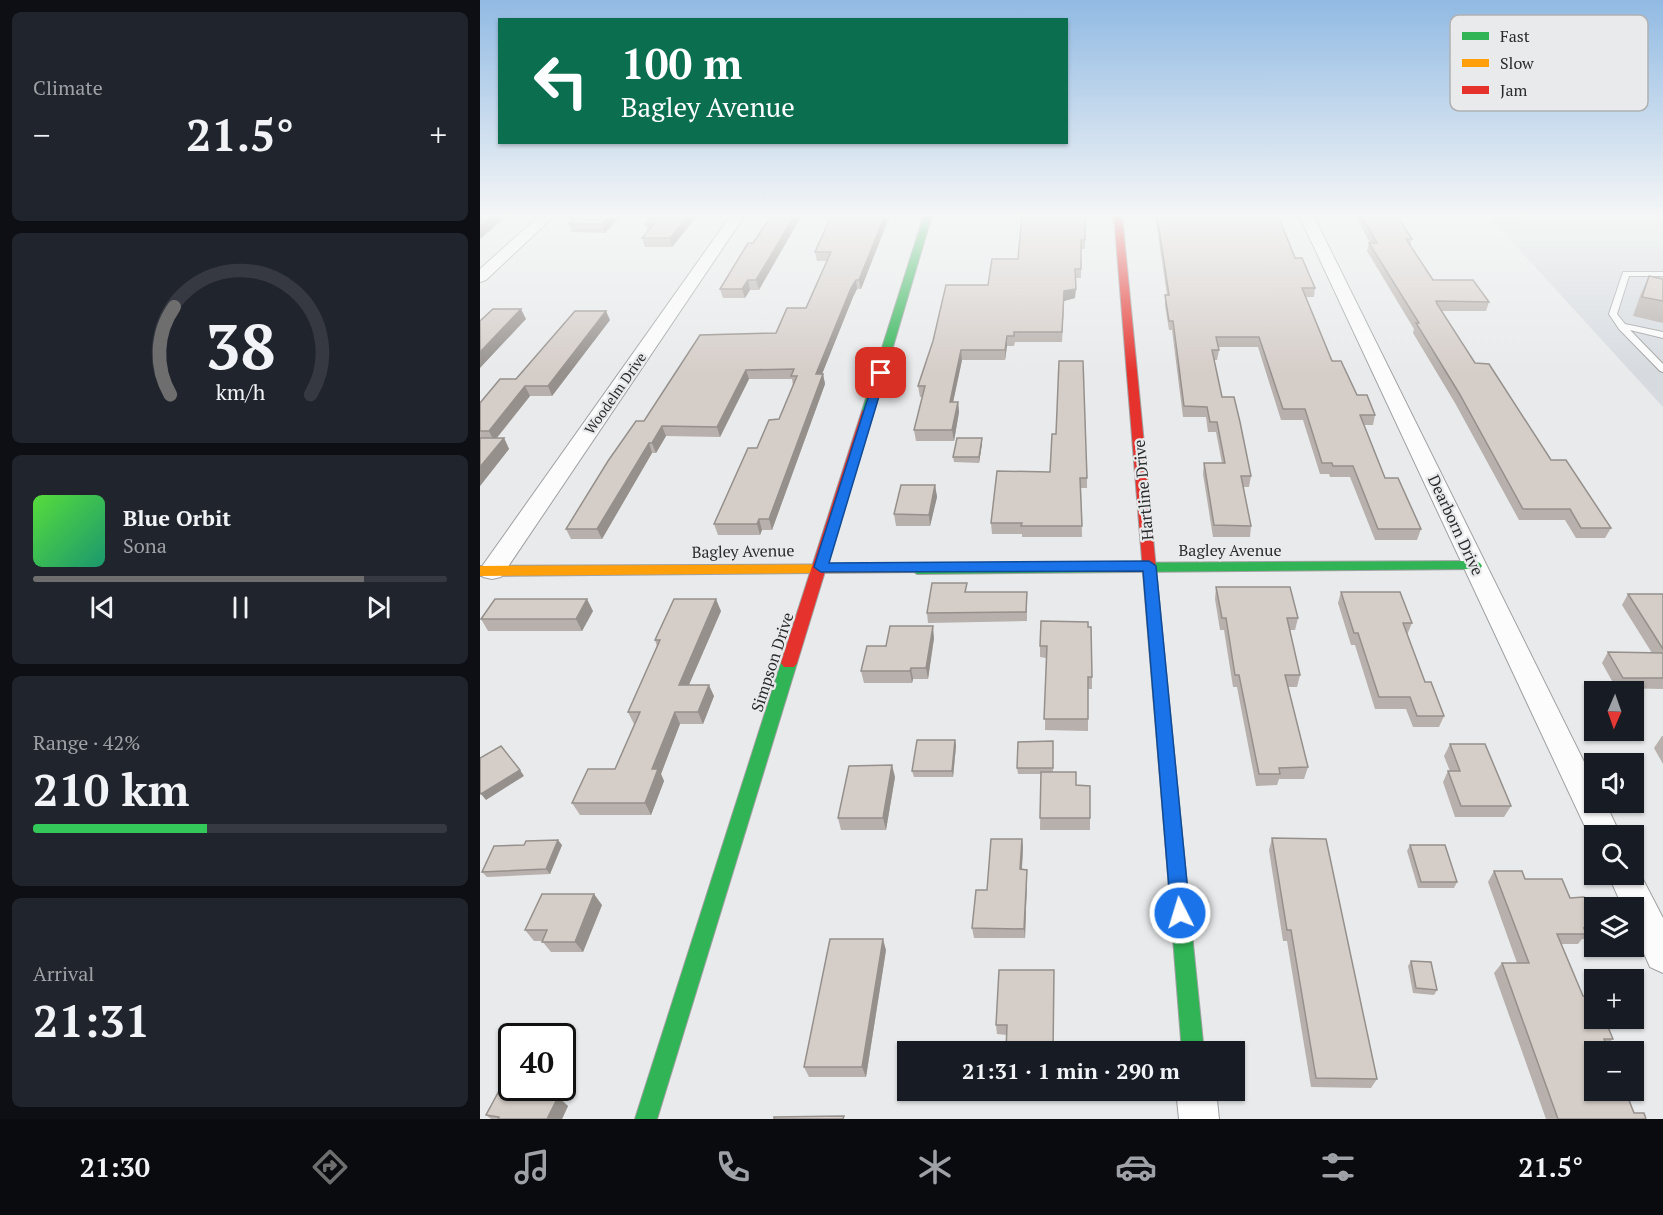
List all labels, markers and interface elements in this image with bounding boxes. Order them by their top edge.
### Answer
legend [1450,15,1648,111]
text: Fast [1500,25,1530,47]
text: 100 m [621,35,742,91]
icon: left [522,42,600,120]
text: Slow [1500,52,1534,74]
text: Climate [33,74,103,101]
text: Jam [1500,79,1528,101]
text: Bagley Avenue [621,89,795,125]
text: 21.5° [186,104,294,164]
text: − [33,113,51,156]
text: + [429,113,447,156]
text: 38 [205,304,275,387]
pin [855,347,906,398]
street label: Woodelm Drive [580,348,650,438]
icon: arrive [864,356,897,389]
text: km/h [215,379,265,407]
street label: Hartline Drive [1128,439,1158,541]
street label: Dearborn Drive [1423,471,1489,579]
text: Blue Orbit [123,503,231,532]
text: Sona [123,532,167,559]
street label: Bagley Avenue [691,539,795,563]
street label: Bagley Avenue [1179,539,1281,561]
icon: previous [86,591,119,624]
icon: pause [224,591,257,624]
icon: next [362,591,395,624]
street label: Simpson Drive [746,609,798,715]
north arrow [1584,681,1644,741]
map controls [1584,681,1644,1101]
text: Range · 42% [33,729,140,756]
button: sound [1584,753,1644,813]
text: 210 km [33,759,189,819]
button: search [1584,825,1644,885]
position arrow [1148,881,1212,945]
button: layers [1584,897,1644,957]
text: Arrival [33,960,94,987]
button: + [1584,969,1644,1029]
text: 21:31 [33,990,150,1050]
speed limit sign: 40 [498,1023,576,1101]
button: − [1584,1041,1644,1101]
text: 21:31 · 1 min · 290 m [962,1056,1180,1085]
icon: directions [309,1146,351,1188]
icon: music [511,1146,553,1188]
icon: phone [712,1146,754,1188]
icon: climate [914,1146,956,1188]
icon: car [1115,1146,1157,1188]
icon: filters [1317,1146,1359,1188]
text: 21:30 [80,1149,150,1185]
text: 21.5° [1518,1149,1583,1185]

